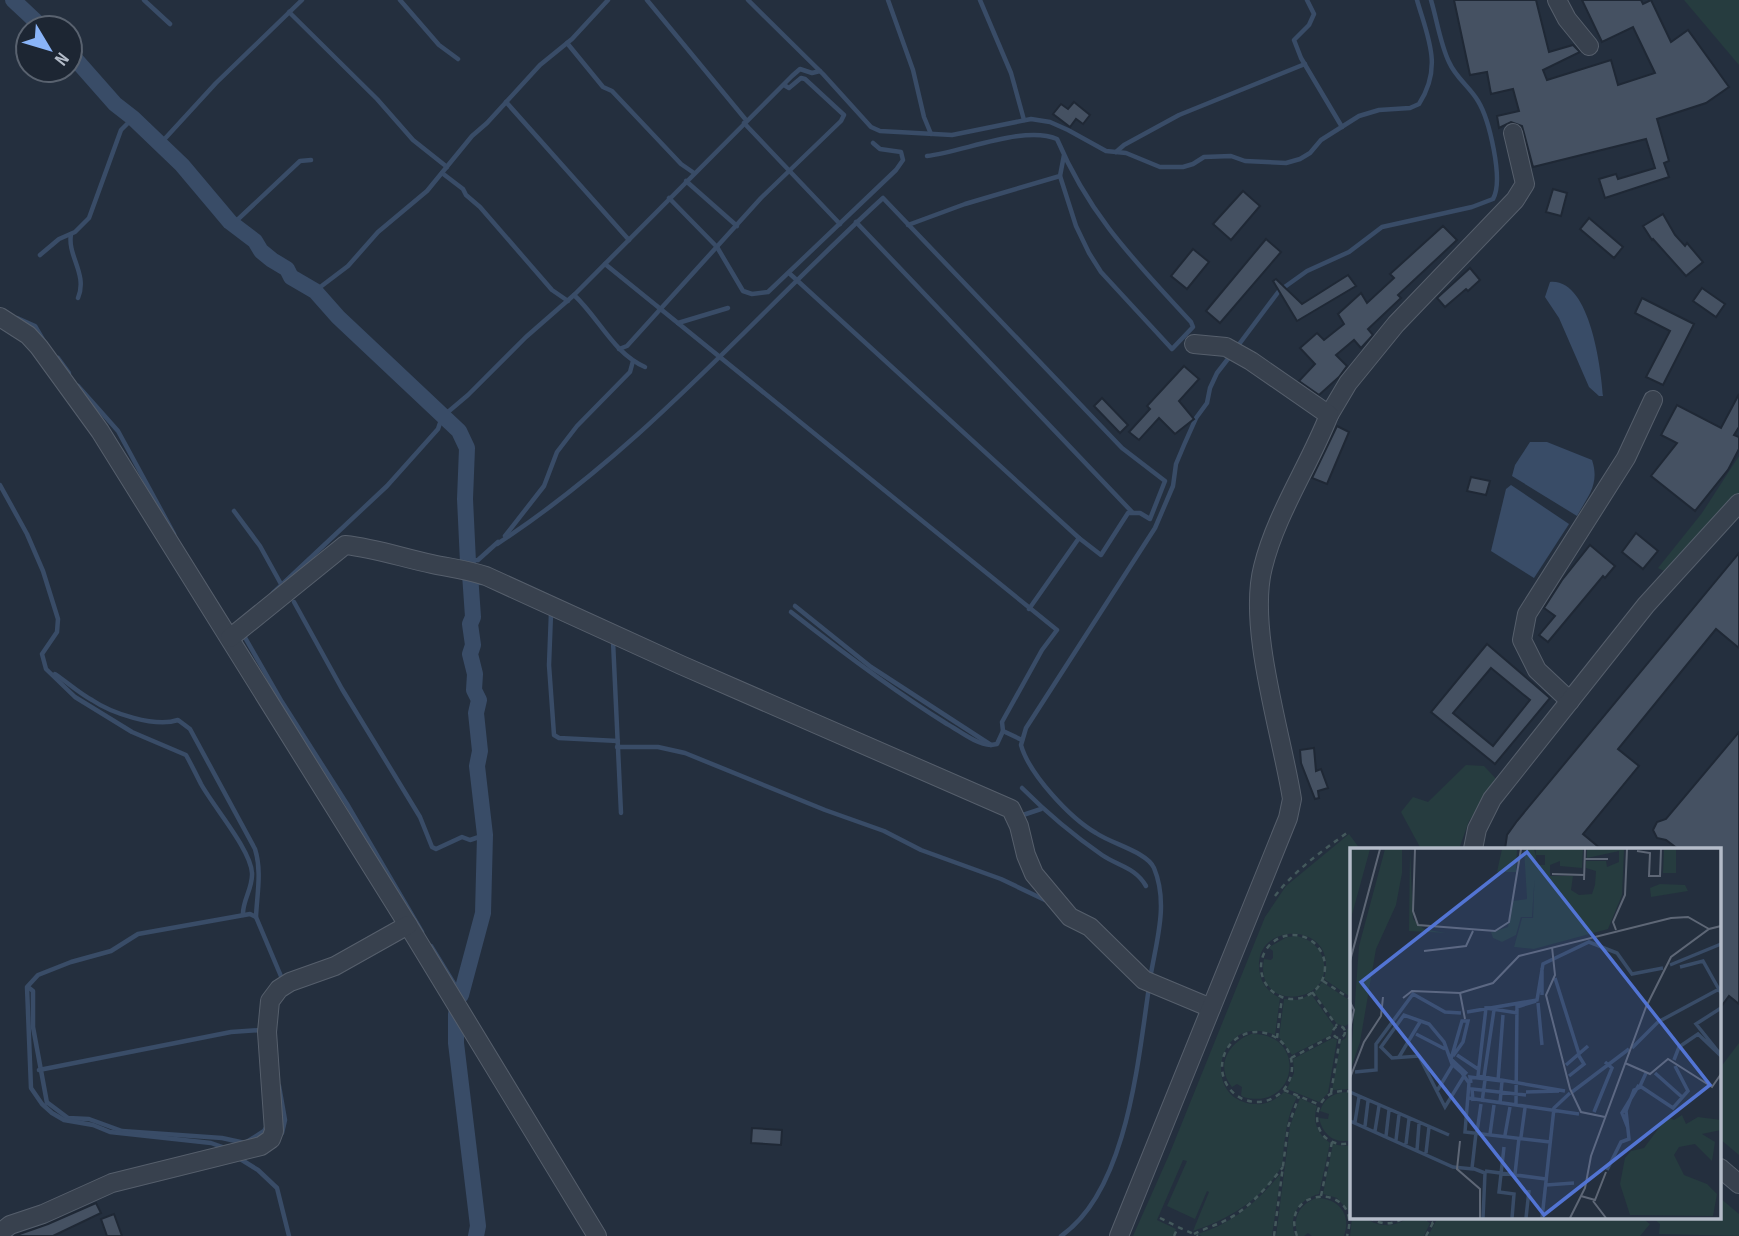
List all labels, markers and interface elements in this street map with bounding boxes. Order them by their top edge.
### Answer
north arrow [14,14,84,84]
text: N [49,47,73,70]
inset map [1350,848,1722,1218]

